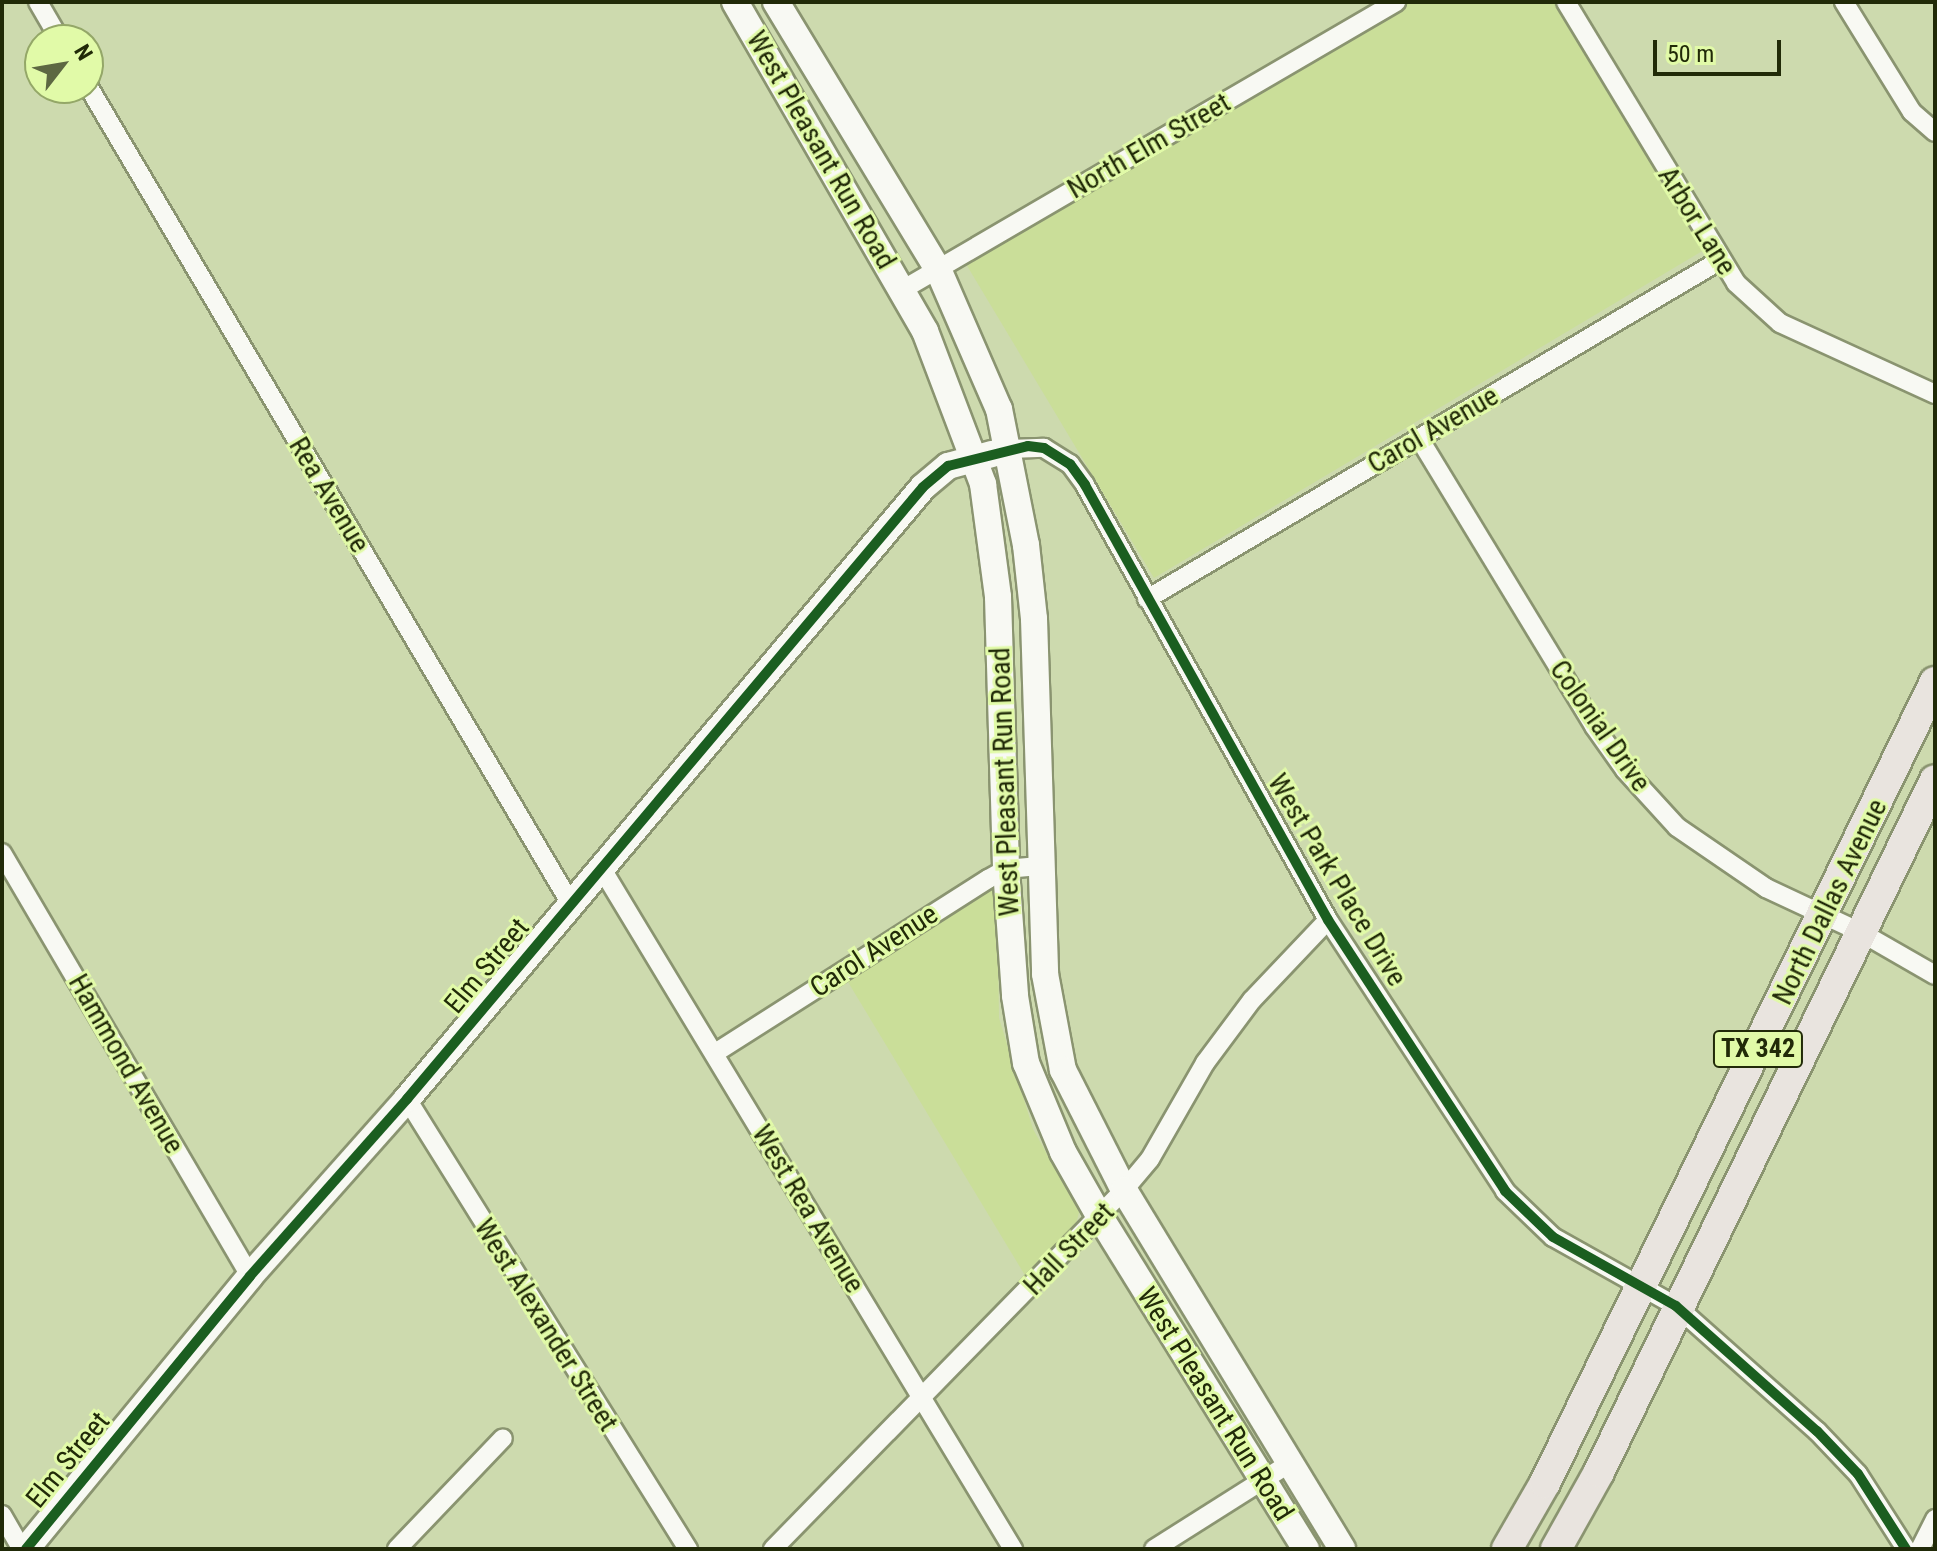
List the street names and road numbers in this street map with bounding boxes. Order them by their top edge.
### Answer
street label: West Pleasant Run Road [739,25,903,275]
street label: North Elm Street [1062,86,1236,206]
street label: Arbor Lane [1651,161,1743,281]
street label: Carol Avenue [1362,379,1504,481]
street label: Rea Avenue [282,431,376,559]
street label: West Pleasant Run Road [984,647,1026,917]
street label: Colonial Drive [1542,654,1658,798]
street label: West Park Place Drive [1260,768,1414,992]
street label: North Dallas Avenue [1766,794,1894,1010]
street label: Carol Avenue [804,897,944,1005]
street label: Elm Street [438,912,536,1020]
street label: Hammond Avenue [61,968,191,1160]
road number: TX 342 [1712,1027,1804,1071]
street label: West Rea Avenue [745,1119,871,1299]
street label: Hall Street [1017,1196,1121,1302]
street label: West Alexander Street [467,1213,625,1437]
street label: West Pleasant Run Road [1129,1281,1301,1527]
street label: Elm Street [19,1405,117,1515]

